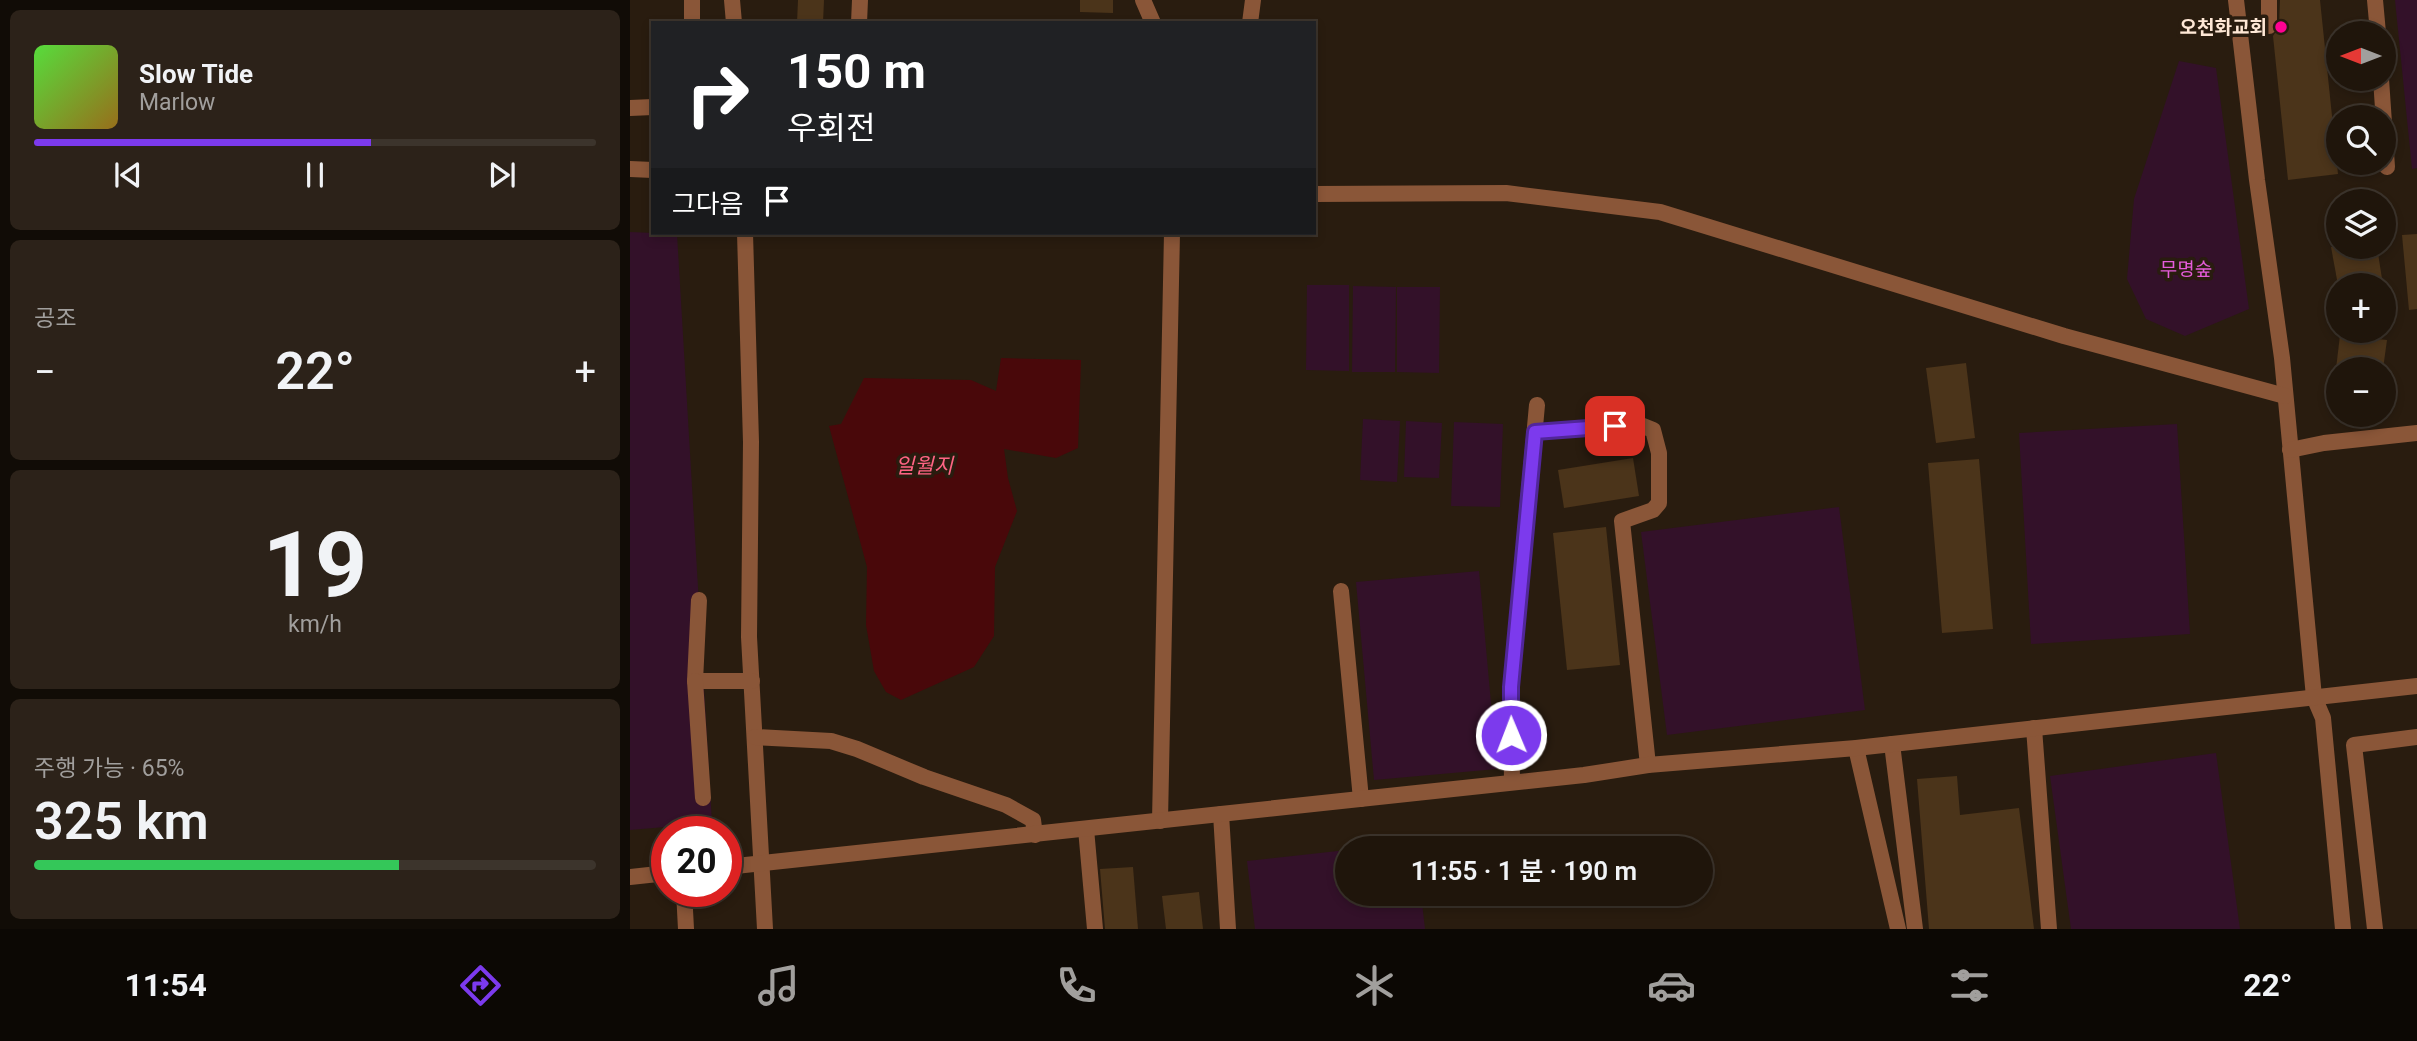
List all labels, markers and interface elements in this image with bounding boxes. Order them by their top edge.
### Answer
place label: 오천화교회 [2180,16,2267,39]
marker: 오천화교회 [2273,19,2289,35]
north arrow [2326,21,2396,91]
map controls [2326,21,2396,427]
text: 150 m [787,43,926,100]
icon: right [672,49,763,140]
text: Slow Tide [139,59,253,89]
text: Marlow [139,89,215,116]
button: search [2326,105,2396,175]
text: 우회전 [787,109,875,147]
icon: previous [109,156,147,194]
icon: pause [296,156,334,194]
icon: next [483,156,521,194]
icon: arrive [758,182,796,220]
text: 그다음 [672,189,744,219]
button: layers [2326,189,2396,259]
park label: 무명숲 [2160,258,2212,281]
button: + [2326,273,2396,343]
text: 공조 [34,305,76,332]
text: 22° [275,341,355,402]
text: − [34,350,56,394]
text: + [574,350,596,394]
button: − [2326,357,2396,427]
pin [1585,396,1645,456]
icon: arrive [1596,407,1634,445]
water label: 일월지 [895,454,955,478]
text: 19 [263,512,367,618]
text: km/h [288,611,342,638]
position arrow [1474,698,1548,772]
text: 주행 가능 · 65% [34,755,184,782]
text: 325 km [34,791,209,852]
speed limit sign: 20 [651,816,742,907]
text: 11:55 · 1 분 · 190 m [1411,856,1637,886]
icon: directions [456,961,505,1010]
icon: music [754,961,803,1010]
icon: phone [1052,961,1101,1010]
icon: climate [1350,961,1399,1010]
icon: car [1647,961,1696,1010]
icon: filters [1945,961,1994,1010]
text: 11:54 [124,966,207,1004]
text: 22° [2243,966,2292,1004]

